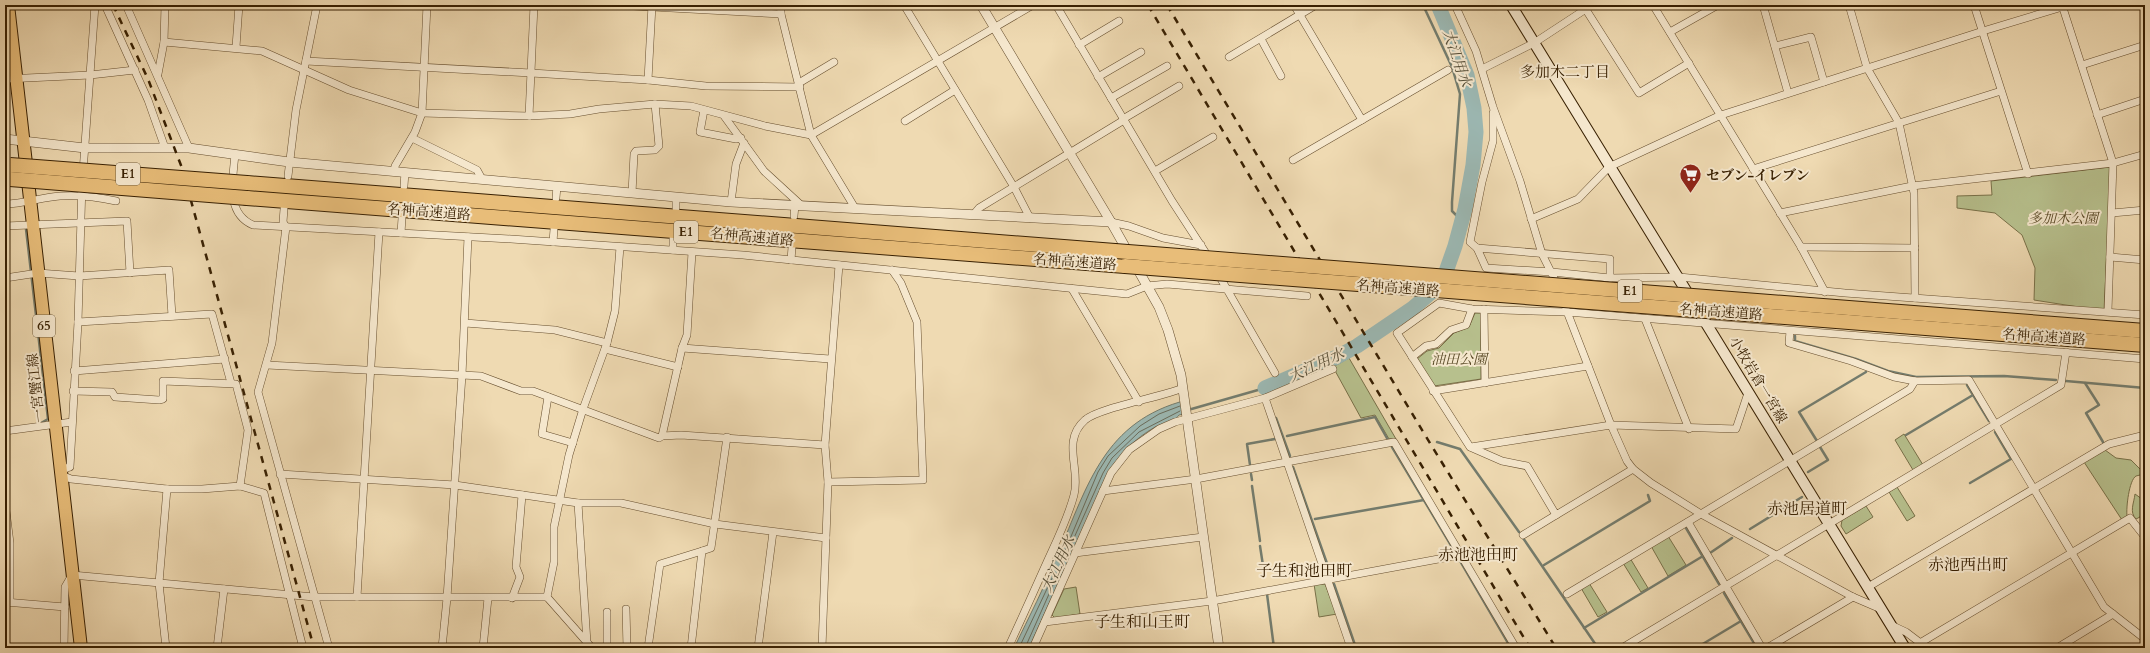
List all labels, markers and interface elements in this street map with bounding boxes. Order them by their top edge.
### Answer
water label: 大江用水 [1438,26,1477,92]
district label: 多加木二丁目 [1520,62,1610,82]
supermarket icon: セブン-イレブン [1678,162,1704,195]
road number: E1 [116,163,140,185]
place label: セブン-イレブン [1706,166,1810,185]
street label: 名神高速道路 [386,200,472,224]
park label: 多加木公園 [2028,209,2100,228]
road number: E1 [674,221,698,243]
street label: 名神高速道路 [709,224,795,250]
street label: 名神高速道路 [1032,250,1118,274]
street label: 名神高速道路 [1355,276,1441,300]
road number: E1 [1618,280,1642,302]
street label: 名神高速道路 [1678,300,1764,324]
road number: 65 [33,315,55,337]
street label: 名神高速道路 [2001,325,2087,349]
street label: 小牧岩倉一宮線 [1725,333,1791,427]
water label: 大江用水 [1285,342,1349,387]
park label: 油田公園 [1431,350,1489,369]
street label: 一宮蟹江線 [23,352,49,424]
district label: 赤池居道町 [1767,498,1847,520]
water label: 大江用水 [1036,531,1081,595]
district label: 赤池池田町 [1438,544,1518,566]
district label: 赤池西出町 [1928,554,2008,576]
district label: 子生和池田町 [1256,560,1352,582]
district label: 子生和山王町 [1094,611,1190,633]

